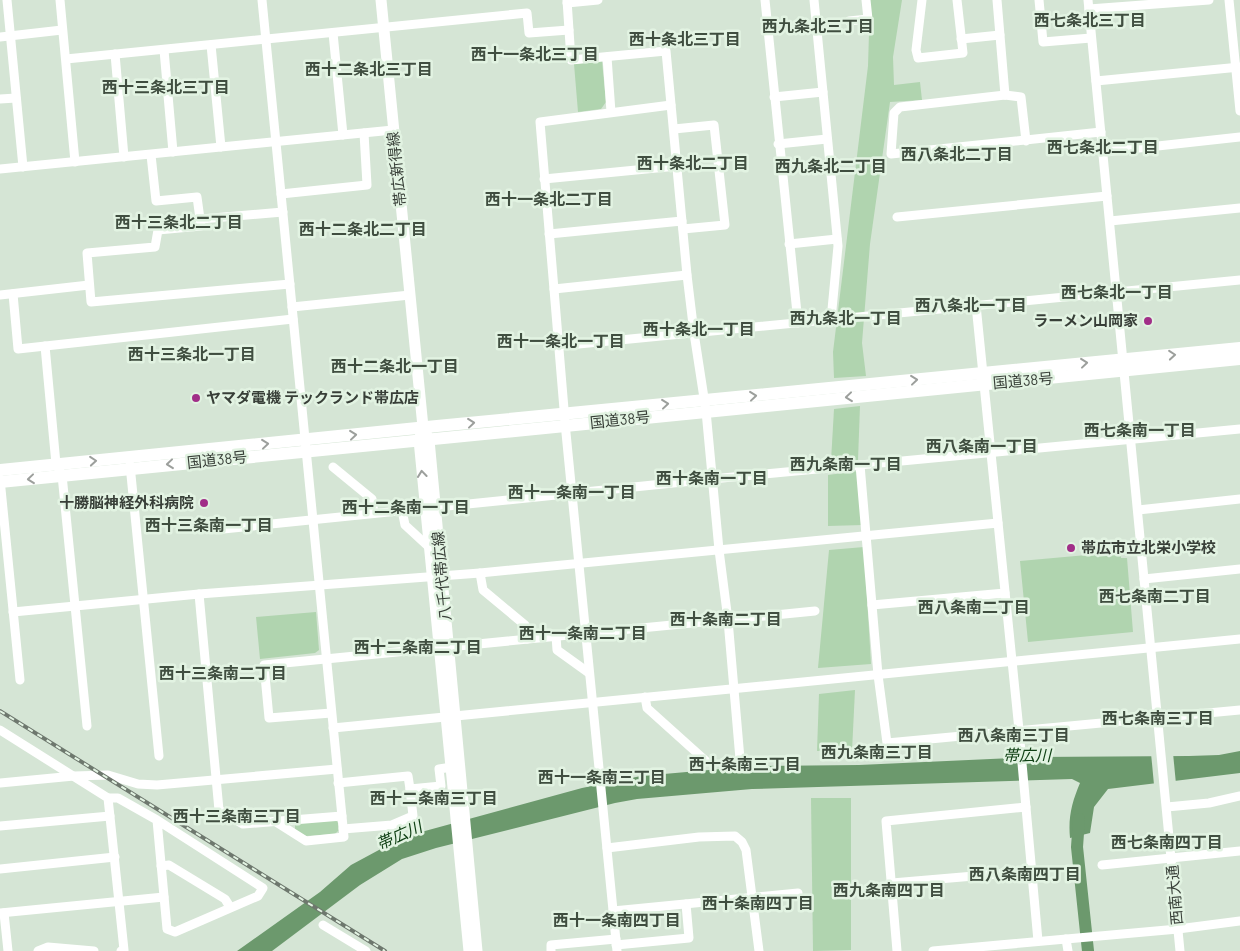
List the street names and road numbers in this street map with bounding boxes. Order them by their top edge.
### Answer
street label: 帯広新得線 [383,131,409,207]
street label: 国道38号 [992,368,1054,392]
street label: 国道38号 [589,407,651,431]
street label: 国道38号 [186,447,248,471]
street label: 八千代帯広線 [428,530,454,622]
street label: 西南大通 [1162,864,1186,926]

